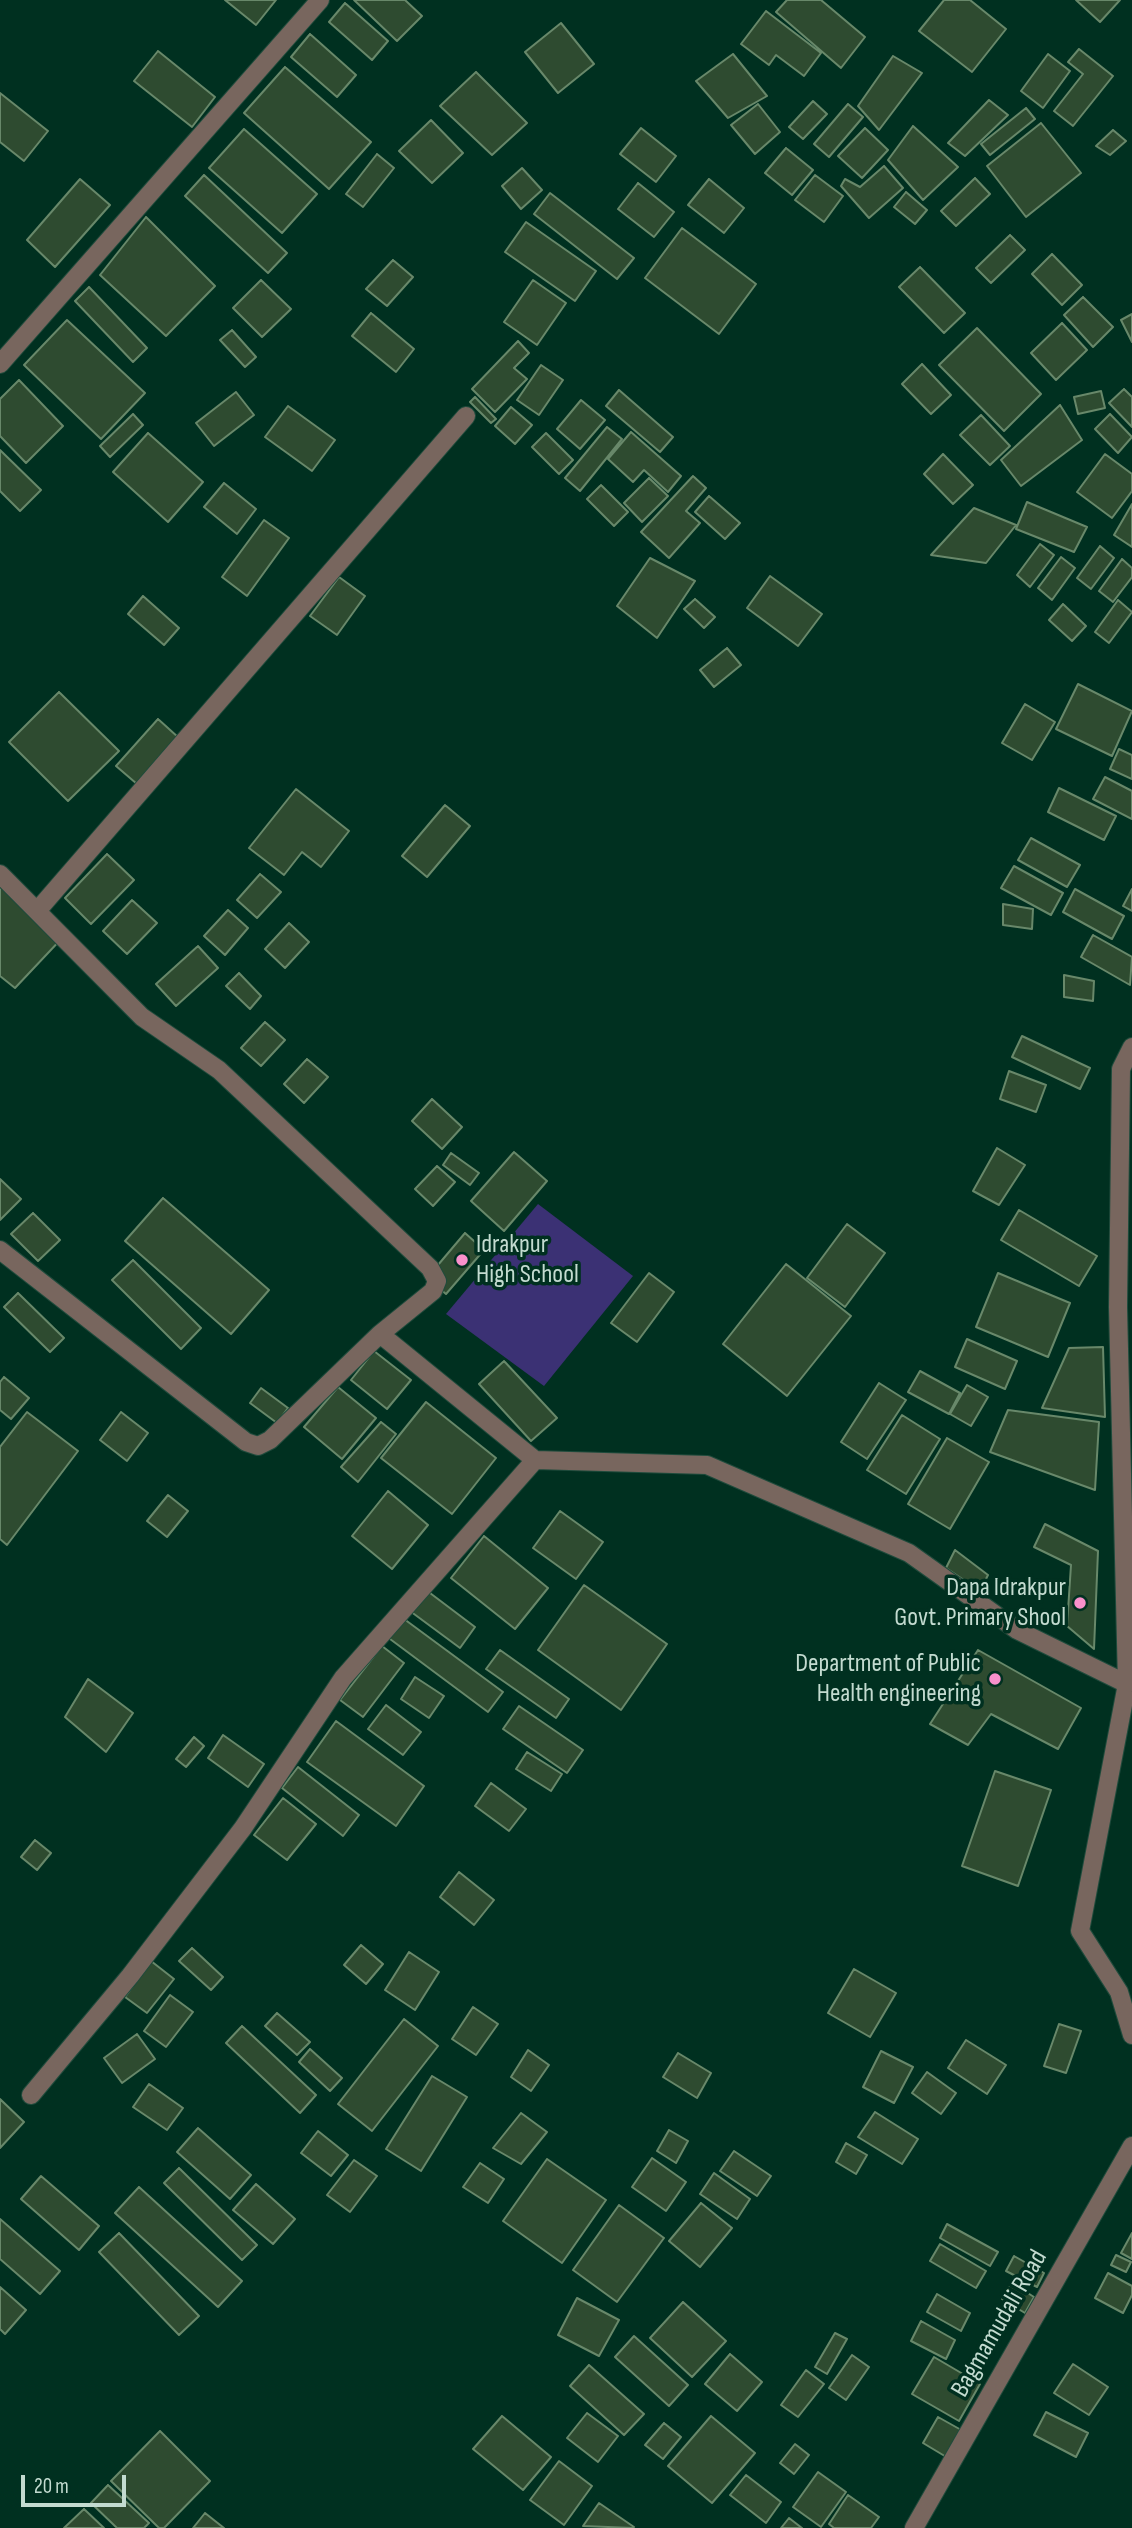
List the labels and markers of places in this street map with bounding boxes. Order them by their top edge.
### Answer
place label: Idrakpur High School [476,1229,579,1290]
marker: Idrakpur High School [454,1252,470,1268]
place label: Dapa Idrakpur Govt. Primary Shool [894,1572,1066,1634]
marker: Dapa Idrakpur Govt. Primary Shool [1072,1595,1088,1611]
place label: Department of Public Health engineering [795,1648,981,1710]
marker: Department of Public Health engineering [987,1671,1003,1687]

